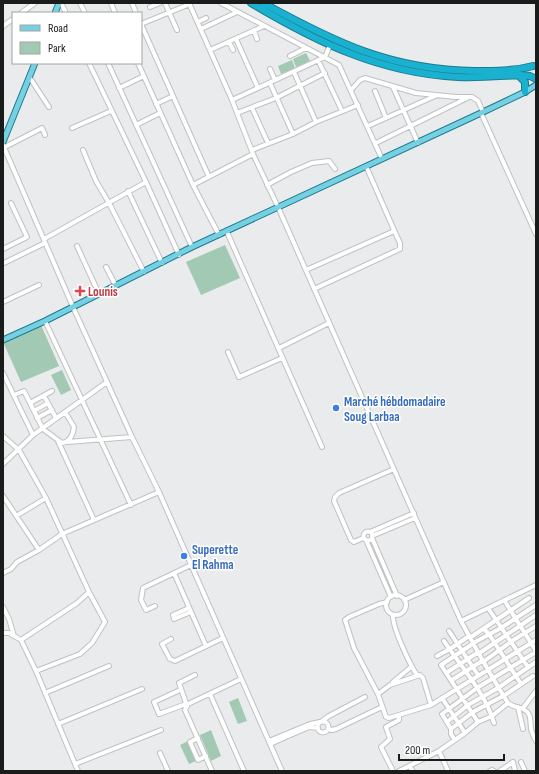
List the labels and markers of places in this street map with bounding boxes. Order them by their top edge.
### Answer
place label: Lounis [88,284,118,300]
marker: Lounis [75,286,85,296]
place label: Marché hébdomadaire Soug Larbaa [344,394,446,425]
marker: Marché hébdomadaire Soug Larbaa [331,403,341,413]
place label: Superette El Rahma [192,542,239,573]
marker: Superette El Rahma [179,551,189,561]

